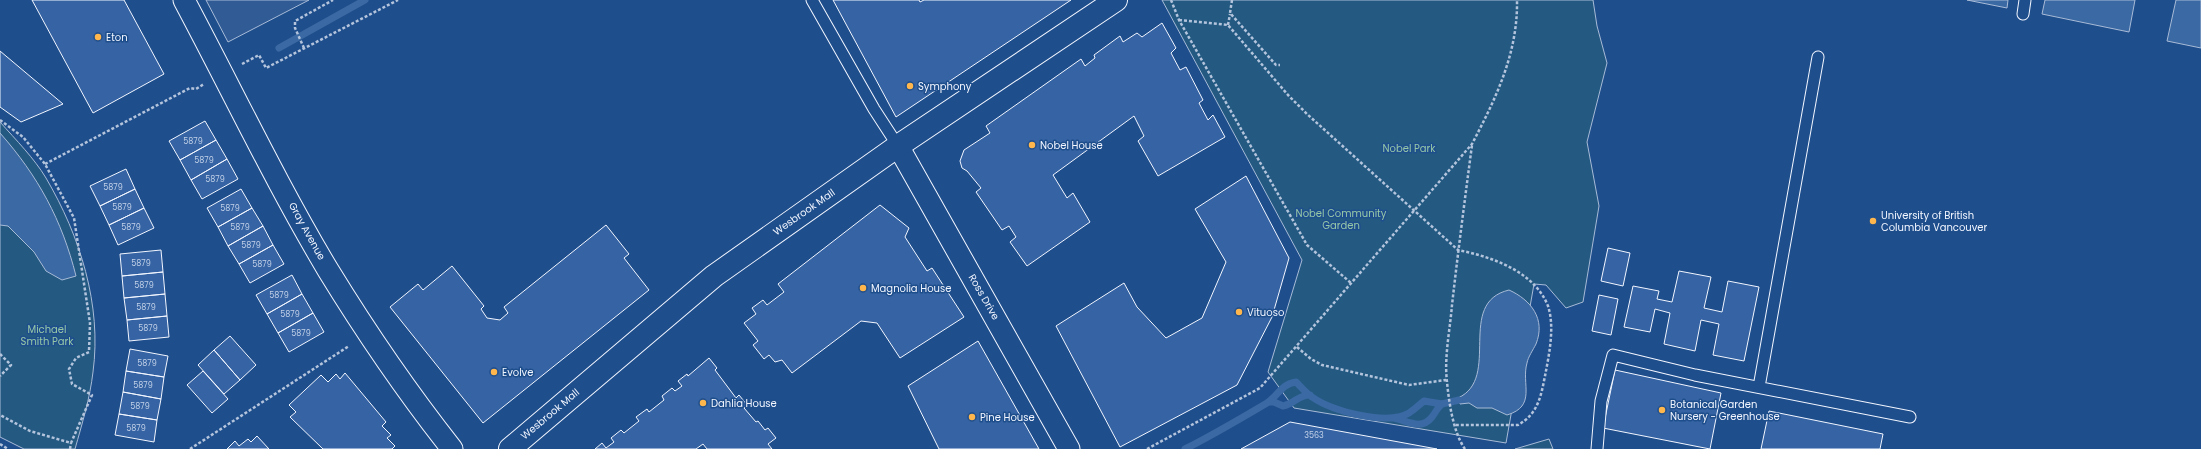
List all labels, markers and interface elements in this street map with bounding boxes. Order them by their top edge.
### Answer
place label: Eton [106,30,128,45]
marker: Eton [93,32,103,42]
place label: Symphony [918,79,972,94]
marker: Symphony [905,81,915,91]
house number: 5879 [183,136,203,147]
place label: Nobel House [1040,138,1103,153]
marker: Nobel House [1027,140,1037,150]
park label: Nobel Park [1383,141,1436,156]
house number: 5879 [194,155,214,166]
house number: 5879 [205,174,225,185]
house number: 5879 [103,182,123,193]
street label: Wesbrook Mall [770,185,838,239]
street label: Gray Avenue [285,199,329,263]
house number: 5879 [112,202,132,213]
house number: 5879 [220,203,240,214]
park label: Nobel Community Garden [1296,206,1387,233]
place label: University of British Columbia Vancouver [1881,208,1988,235]
marker: University of British Columbia Vancouver [1868,216,1878,226]
house number: 5879 [121,222,141,233]
house number: 5879 [230,222,250,233]
house number: 5879 [241,240,261,251]
house number: 5879 [131,258,151,269]
house number: 5879 [252,259,272,270]
street label: Ross Drive [965,271,1003,323]
house number: 5879 [134,280,154,291]
place label: Magnolia House [871,281,951,296]
marker: Magnolia House [858,283,868,293]
house number: 5879 [269,290,289,301]
house number: 5879 [136,302,156,313]
place label: Vituoso [1247,305,1284,320]
marker: Vituoso [1234,307,1244,317]
house number: 5879 [280,309,300,320]
park label: Michael Smith Park [21,322,74,349]
house number: 5879 [138,323,158,334]
house number: 5879 [291,328,311,339]
house number: 5879 [137,358,157,369]
place label: Evolve [502,365,533,380]
marker: Evolve [489,367,499,377]
house number: 5879 [133,380,153,391]
street label: Wesbrook Mall [517,385,583,443]
place label: Dahlia House [711,396,777,411]
place label: Botanical Garden Nursery - Greenhouse [1670,397,1780,424]
marker: Dahlia House [698,398,708,408]
house number: 5879 [130,401,150,412]
marker: Botanical Garden Nursery - Greenhouse [1657,405,1667,415]
place label: Pine House [980,410,1035,425]
marker: Pine House [967,412,977,422]
house number: 5879 [126,423,146,434]
house number: 3563 [1304,430,1324,441]

